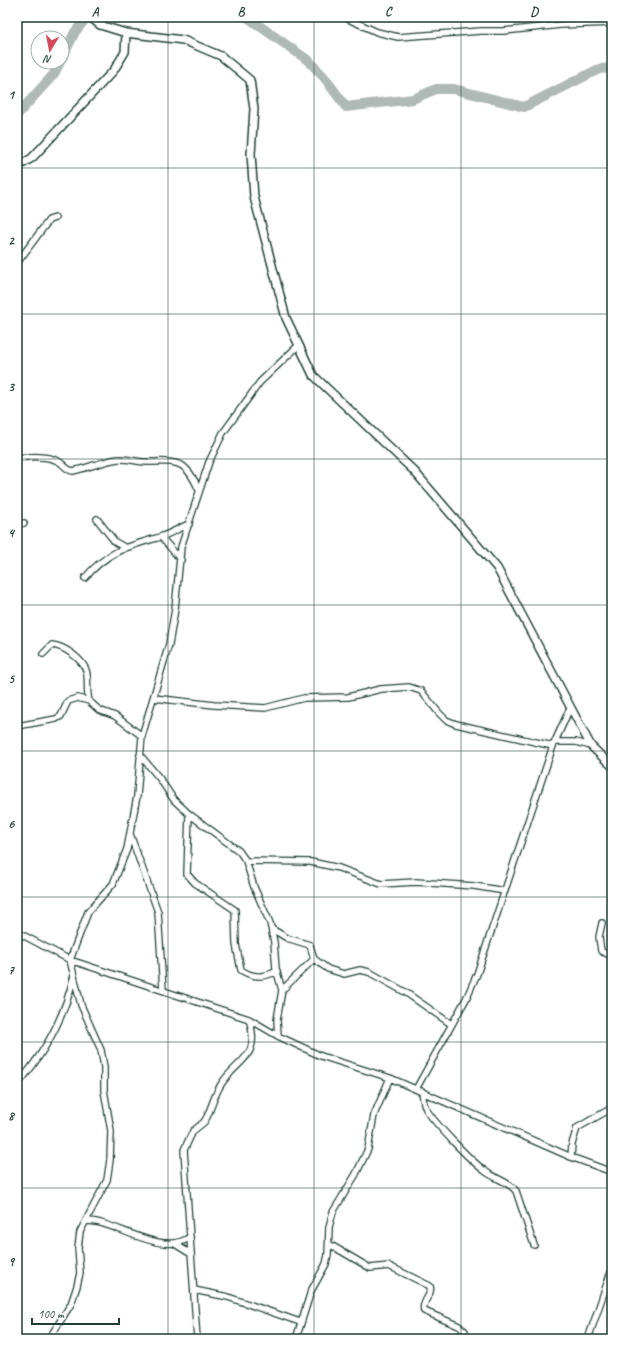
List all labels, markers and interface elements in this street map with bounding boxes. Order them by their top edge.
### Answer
text: A [92,4,100,20]
text: B [238,4,246,20]
text: C [385,4,393,20]
text: D [530,4,539,20]
north arrow [30,30,70,70]
text: N [42,52,53,67]
text: 1 [8,87,16,103]
text: 2 [8,233,15,249]
text: 3 [8,379,15,395]
text: 4 [8,525,16,541]
text: 5 [8,671,15,687]
text: 6 [8,816,15,832]
text: 7 [8,962,15,978]
text: 8 [8,1108,16,1124]
text: 9 [8,1254,15,1270]
scale bar [32,1300,119,1326]
text: 100 m [38,1306,65,1322]

